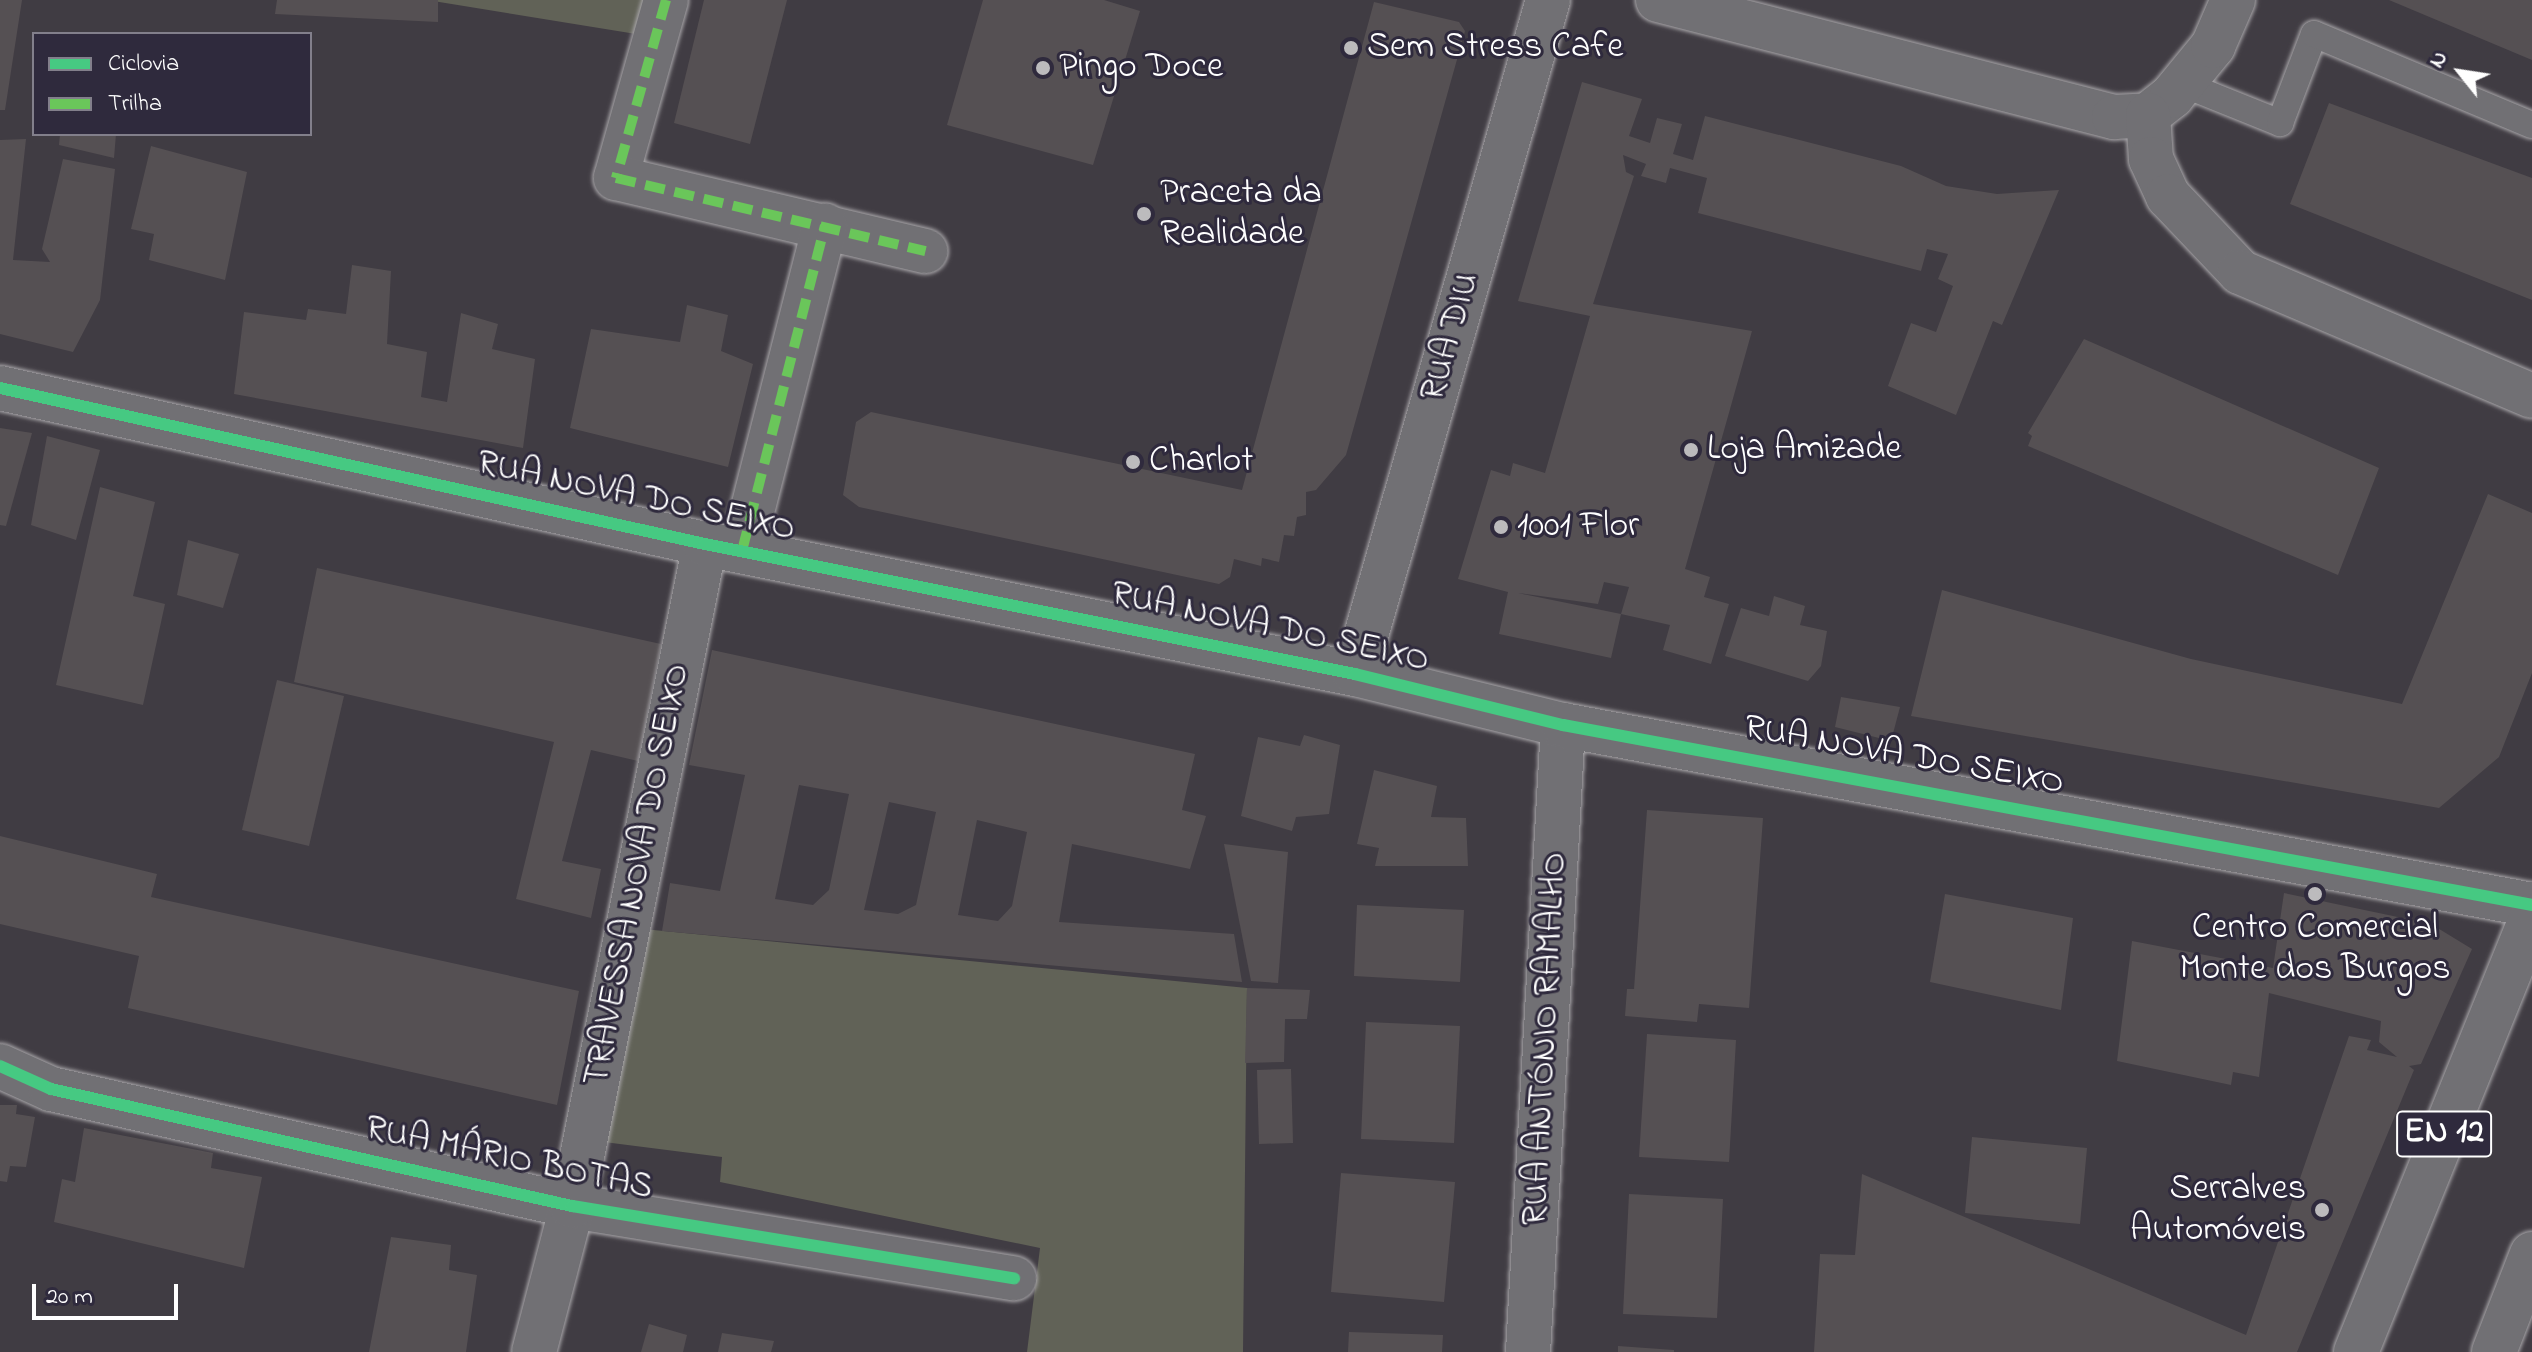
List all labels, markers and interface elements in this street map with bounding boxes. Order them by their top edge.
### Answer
place label: Sem Stress Cafe [1367,26,1623,70]
legend [32,32,312,136]
north arrow [2420,32,2500,112]
marker: Sem Stress Cafe [1342,39,1360,57]
place label: Pingo Doce [1059,46,1223,90]
text: N [2422,46,2457,74]
text: Ciclovia [108,47,179,82]
marker: Pingo Doce [1034,59,1052,77]
text: Trilha [108,87,162,122]
place label: Praceta da Realidade [1160,171,1322,256]
marker: Praceta da Realidade [1135,205,1153,223]
street label: RUA DIU [1412,268,1490,406]
place label: Loja Amizade [1707,428,1901,472]
place label: Charlot [1149,440,1253,484]
marker: Loja Amizade [1682,441,1700,459]
street label: RUA NOVA DO SEIXO [473,442,799,552]
marker: Charlot [1124,453,1142,471]
place label: 1001 Flor [1517,505,1639,549]
marker: 1001 Flor [1492,518,1510,536]
street label: RUA NOVA DO SEIXO [1107,573,1433,683]
street label: TRAVESSA NOVA DO SEIXO [576,660,700,1090]
street label: RUA NOVA DO SEIXO [1741,707,2067,805]
street label: RUA ANTÓNIO RAMALHO [1515,851,1577,1227]
marker: Centro Comercial Monte dos Burgos [2306,885,2324,903]
place label: Centro Comercial Monte dos Burgos [2180,906,2450,991]
road number: EN 12 [2396,1104,2492,1164]
street label: RUA MÁRIO BOTAS [361,1107,657,1211]
place label: Serralves Automóveis [2130,1167,2306,1252]
marker: Serralves Automóveis [2313,1201,2331,1219]
scale bar [36,1268,182,1318]
text: 20 m [46,1280,93,1315]

